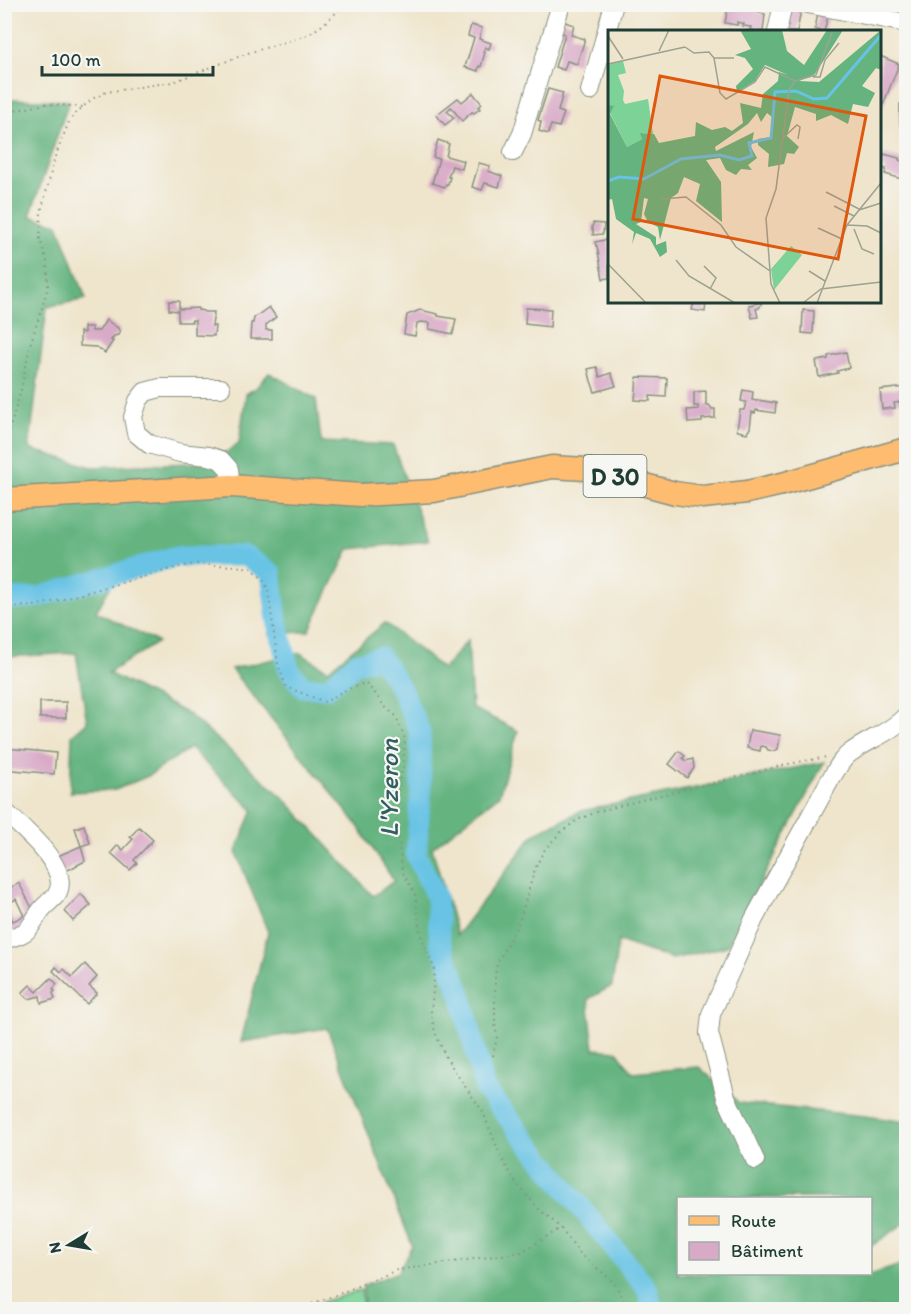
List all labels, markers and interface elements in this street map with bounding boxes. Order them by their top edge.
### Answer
inset map [608,30,881,303]
scale bar [42,39,213,77]
text: 100 m [51,49,101,71]
road number: D 30 [584,455,646,497]
water label: L'Yzeron [372,738,405,837]
legend [677,1197,872,1275]
text: Route [731,1210,776,1232]
north arrow [39,1215,99,1275]
text: Bâtiment [731,1240,804,1262]
text: N [44,1241,65,1255]

